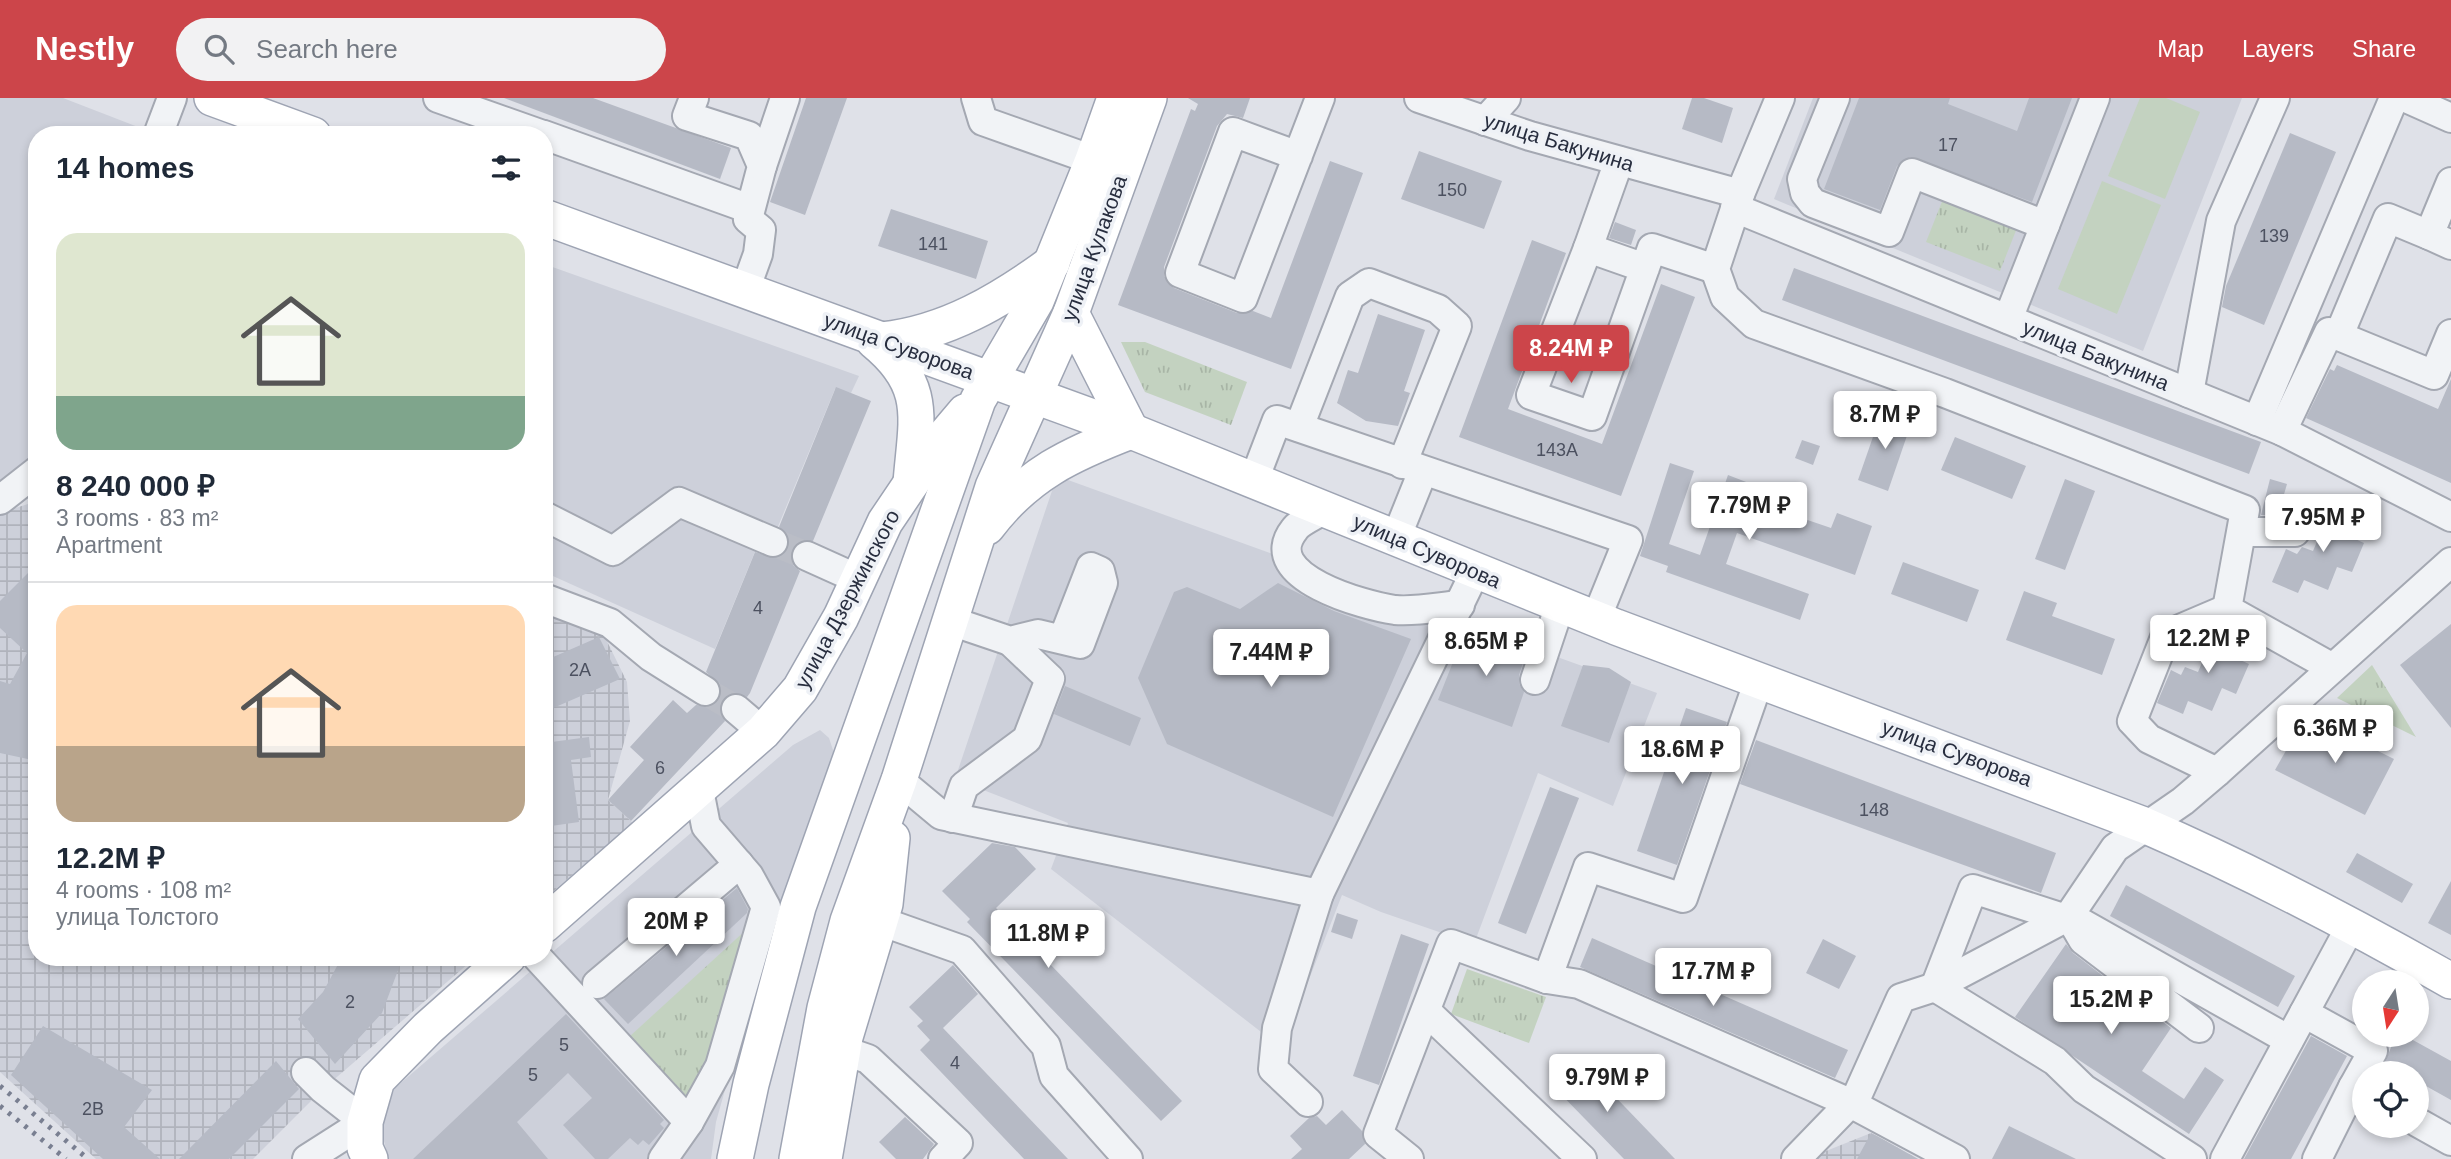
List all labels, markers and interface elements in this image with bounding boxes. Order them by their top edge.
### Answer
search box [176,18,666,81]
text: Nestly [35,30,134,67]
icon: search [200,30,238,68]
text: Search here [256,34,398,64]
text: Map [2157,35,2204,62]
text: Layers [2242,35,2314,62]
text: Share [2352,35,2416,62]
street label: улица Бакунина [1481,108,1637,176]
house number: 17 [1938,135,1958,155]
icon: filters [487,149,525,187]
text: 14 homes [56,151,194,184]
street label: улица Кулакова [1057,172,1131,324]
house number: 150 [1437,180,1467,200]
house number: 139 [2259,226,2289,246]
house number: 141 [918,234,948,254]
icon: home [228,278,354,404]
street label: улица Суворова [821,308,977,384]
street label: улица Бакунина [2020,315,2173,395]
pin: 8.24M ₽ [1506,326,1636,385]
text: 8.24M ₽ [1529,335,1613,361]
pin: 8.7M ₽ [1828,392,1942,451]
text: 8.7M ₽ [1850,401,1920,427]
house number: 143А [1536,440,1578,460]
text: 8 240 000 ₽ [56,469,215,502]
pin: 7.79M ₽ [1684,482,1814,542]
text: 7.79M ₽ [1707,492,1791,518]
pin: 7.95M ₽ [2258,494,2388,554]
text: 7.95M ₽ [2281,504,2365,530]
text: 3 rooms · 83 m² [56,505,218,531]
street label: улица Дзержинского [790,506,904,692]
street label: улица Суворова [1350,510,1504,593]
text: Apartment [56,532,162,558]
house number: 4 [753,598,763,618]
pin: 12.2M ₽ [2143,616,2273,675]
pin: 8.65M ₽ [1421,618,1551,678]
text: 12.2M ₽ [2166,625,2250,651]
text: 8.65M ₽ [1444,628,1528,654]
pin: 7.44M ₽ [1206,630,1336,689]
text: 7.44M ₽ [1229,639,1313,665]
icon: home [228,650,354,776]
house number: 2А [569,660,591,680]
pin: 6.36M ₽ [2270,706,2400,765]
street label: улица Суворова [1879,715,2035,791]
text: 6.36M ₽ [2293,715,2377,741]
pin: 18.6M ₽ [1617,726,1747,786]
text: 18.6M ₽ [1640,736,1724,762]
house number: 6 [655,758,665,778]
house number: 148 [1859,800,1889,820]
text: 12.2M ₽ [56,841,165,874]
text: 4 rooms · 108 m² [56,877,231,903]
pin: 20M ₽ [627,898,725,958]
text: улица Толстого [56,904,219,930]
text: 20M ₽ [644,908,708,934]
pin: 11.8M ₽ [983,910,1113,970]
text: 11.8M ₽ [1007,920,1089,946]
pin: 17.7M ₽ [1648,948,1778,1008]
text: 17.7M ₽ [1671,958,1755,984]
north arrow [2352,970,2429,1046]
map controls [2352,970,2429,1138]
pin: 15.2M ₽ [2046,976,2176,1036]
text: 15.2M ₽ [2069,986,2153,1012]
house number: 2 [345,992,355,1012]
house number: 5 [559,1035,569,1055]
house number: 4 [950,1053,960,1073]
pin: 9.79M ₽ [1542,1054,1672,1114]
button: locate [2352,1061,2429,1138]
text: 9.79M ₽ [1565,1064,1649,1090]
house number: 5 [528,1065,538,1085]
house number: 2В [82,1099,104,1119]

